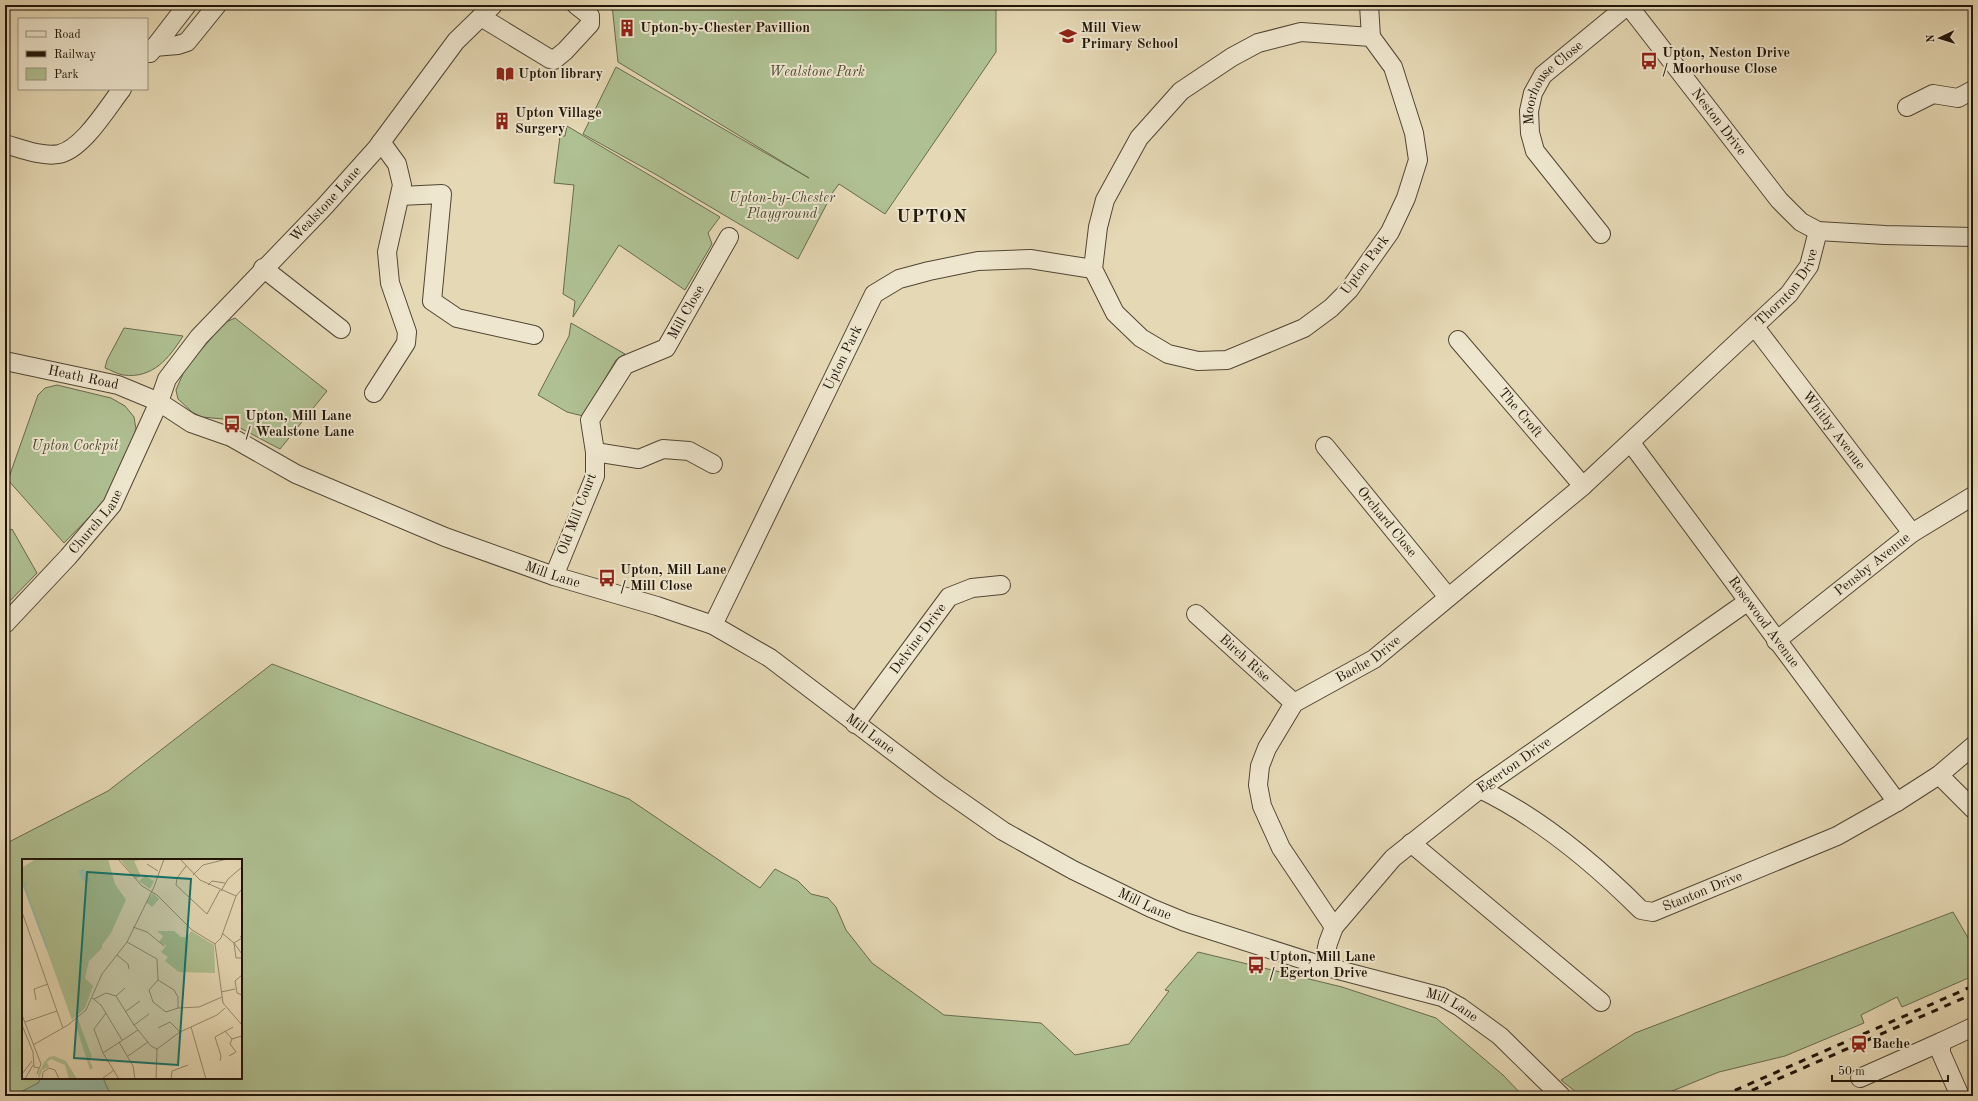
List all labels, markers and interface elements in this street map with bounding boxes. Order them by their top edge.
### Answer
legend [18,18,148,90]
building icon: Upton-by-Chester Pavillion [617,18,637,38]
north arrow [1920,18,1960,58]
place label: Upton-by-Chester Pavillion [640,21,810,35]
place label: Mill View Primary School [1081,21,1178,51]
school or university icon: Mill View Primary School [1058,26,1078,46]
text: Road [54,29,81,41]
text: N [1926,33,1937,43]
street label: Moorhouse Close [1522,38,1586,125]
place label: Upton, Neston Drive / Moorhouse Close [1662,46,1790,77]
text: Railway [54,49,97,61]
bus stop icon: Upton, Neston Drive / Moorhouse Close [1639,51,1659,71]
library icon: Upton library [495,64,515,84]
park label: Wealstone Park [769,65,865,79]
place label: Upton library [518,67,603,81]
text: Park [54,69,79,81]
street label: Neston Drive [1689,86,1749,158]
place label: Upton Village Surgery [515,106,602,136]
building icon: Upton Village Surgery [492,111,512,131]
street label: Wealstone Lane [288,164,364,244]
park label: Upton-by-Chester Playground [729,191,836,222]
district label: UPTON [896,208,968,226]
street label: Upton Park [1338,233,1392,297]
street label: Thornton Drive [1753,247,1820,329]
street label: Mill Close [665,283,707,342]
street label: Upton Park [821,323,865,393]
street label: Heath Road [47,363,120,392]
street label: The Croft [1496,386,1545,440]
street label: Whitby Avenue [1800,389,1868,472]
place label: Upton, Mill Lane / Wealstone Lane [245,409,354,440]
bus stop icon: Upton, Mill Lane / Wealstone Lane [222,414,242,434]
park label: Upton Cockpit [32,439,119,454]
street label: Old Mill Court [555,471,599,557]
street label: Orchard Close [1354,484,1419,560]
street label: Church Lane [66,488,125,557]
street label: Pensby Avenue [1832,530,1913,599]
street label: Mill Lane [523,559,582,590]
place label: Upton, Mill Lane / Mill Close [620,563,727,594]
bus stop icon: Upton, Mill Lane / Mill Close [597,568,617,588]
street label: Rosewood Avenue [1726,574,1802,670]
street label: Delvine Drive [887,601,949,677]
street label: Birch Rise [1217,632,1273,685]
street label: Bache Drive [1334,633,1403,685]
street label: Mill Lane [843,711,897,757]
street label: Egerton Drive [1475,735,1553,796]
inset map [22,859,242,1079]
street label: Stanton Drive [1660,869,1744,914]
street label: Mill Lane [1116,886,1173,923]
place label: Upton, Mill Lane / Egerton Drive [1269,950,1376,981]
bus stop icon: Upton, Mill Lane / Egerton Drive [1246,955,1266,975]
street label: Mill Lane [1424,986,1480,1025]
station icon: Bache [1849,1034,1869,1054]
place label: Bache [1872,1037,1910,1051]
scale bar [1832,1057,1948,1083]
text: 50 m [1838,1065,1865,1078]

